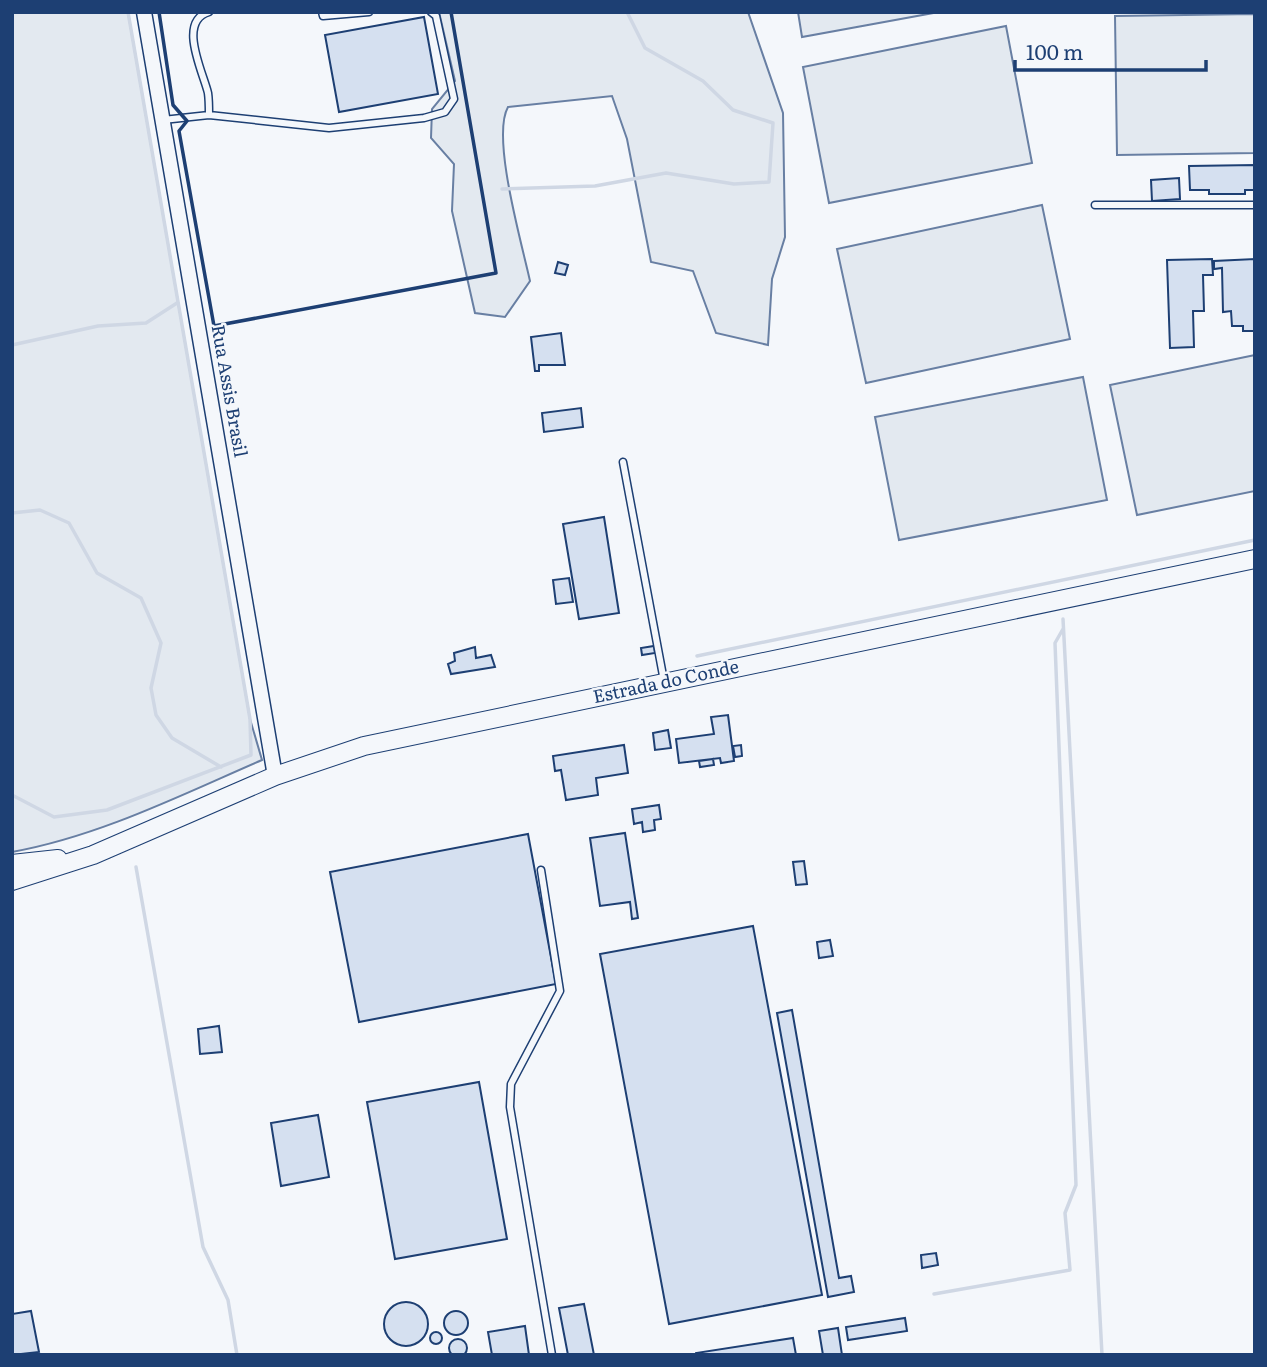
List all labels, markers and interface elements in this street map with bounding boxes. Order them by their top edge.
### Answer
scale bar [1015,28,1206,72]
text: 100 m [1026,35,1083,66]
street label: Rua Assis Brasil [206,322,255,459]
street label: Estrada do Conde [590,652,741,709]

